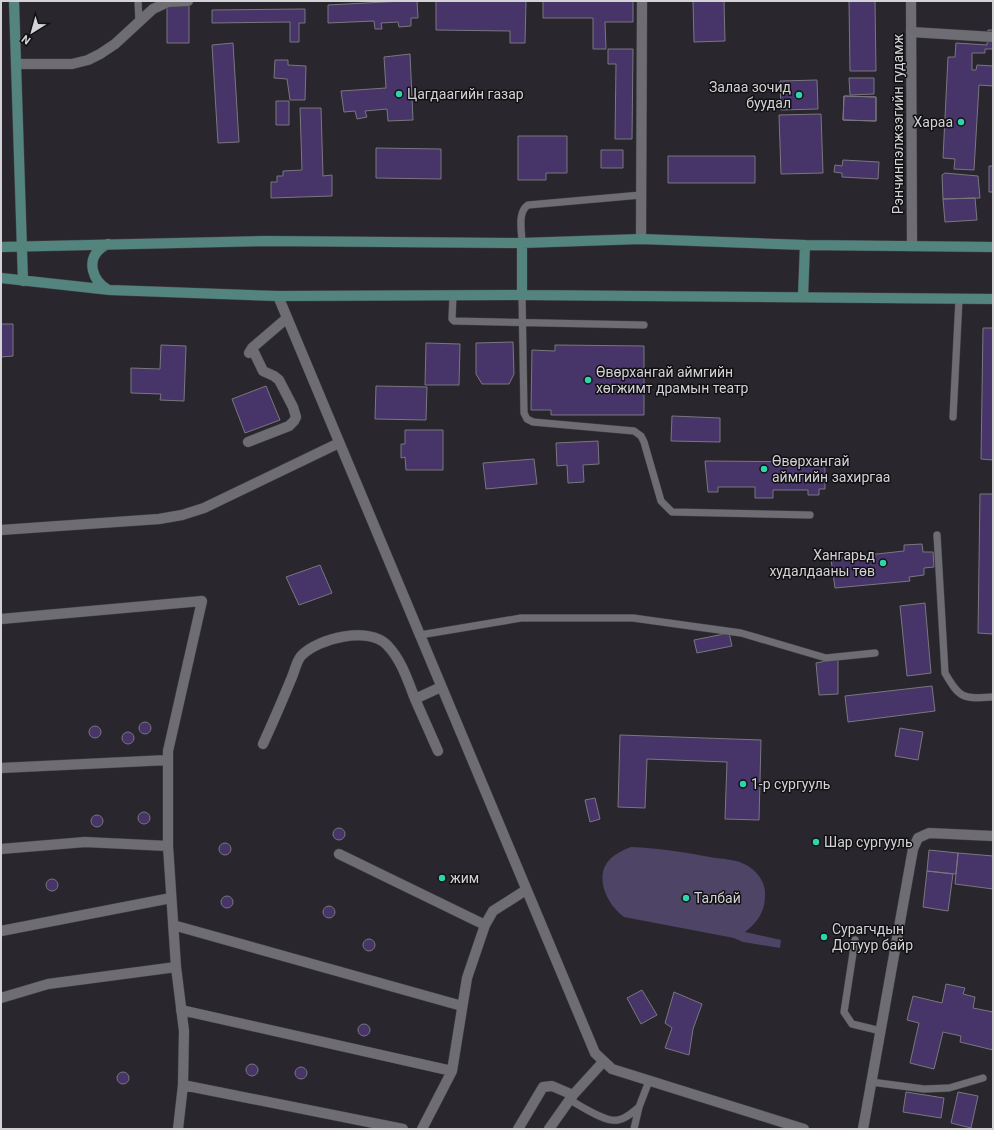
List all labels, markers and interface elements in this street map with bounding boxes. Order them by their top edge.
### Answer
north arrow [12,12,52,52]
text: N [19,32,33,47]
street label: Рэнчинпэлжээгийн гудамж [890,33,906,214]
place label: Залаа зочид буудал [709,79,792,111]
place label: Цагдаагийн газар [407,86,524,102]
marker: Цагдаагийн газар [394,89,404,99]
marker: Залаа зочид буудал [794,90,804,100]
place label: Хараа [914,114,953,130]
marker: Хараа [956,117,966,127]
place label: Өвөрхангай аймгийн хөгжимт драмын театр [596,364,749,396]
marker: Өвөрхангай аймгийн хөгжимт драмын театр [583,375,593,385]
place label: Өвөрхангай аймгийн захиргаа [772,453,890,485]
marker: Өвөрхангай аймгийн захиргаа [759,464,769,474]
place label: Хангарьд худалдааны төв [769,547,876,579]
marker: Хангарьд худалдааны төв [878,558,888,568]
place label: 1-р сургууль [751,776,830,792]
marker: 1-р сургууль [738,779,748,789]
place label: Шар сургууль [824,834,912,850]
marker: Шар сургууль [811,837,821,847]
place label: жим [450,870,479,886]
marker: жим [437,873,447,883]
place label: Талбай [694,890,741,906]
marker: Талбай [681,893,691,903]
place label: Сурагчдын Дотуур байр [832,921,913,953]
marker: Сурагчдын Дотуур байр [819,932,829,942]

